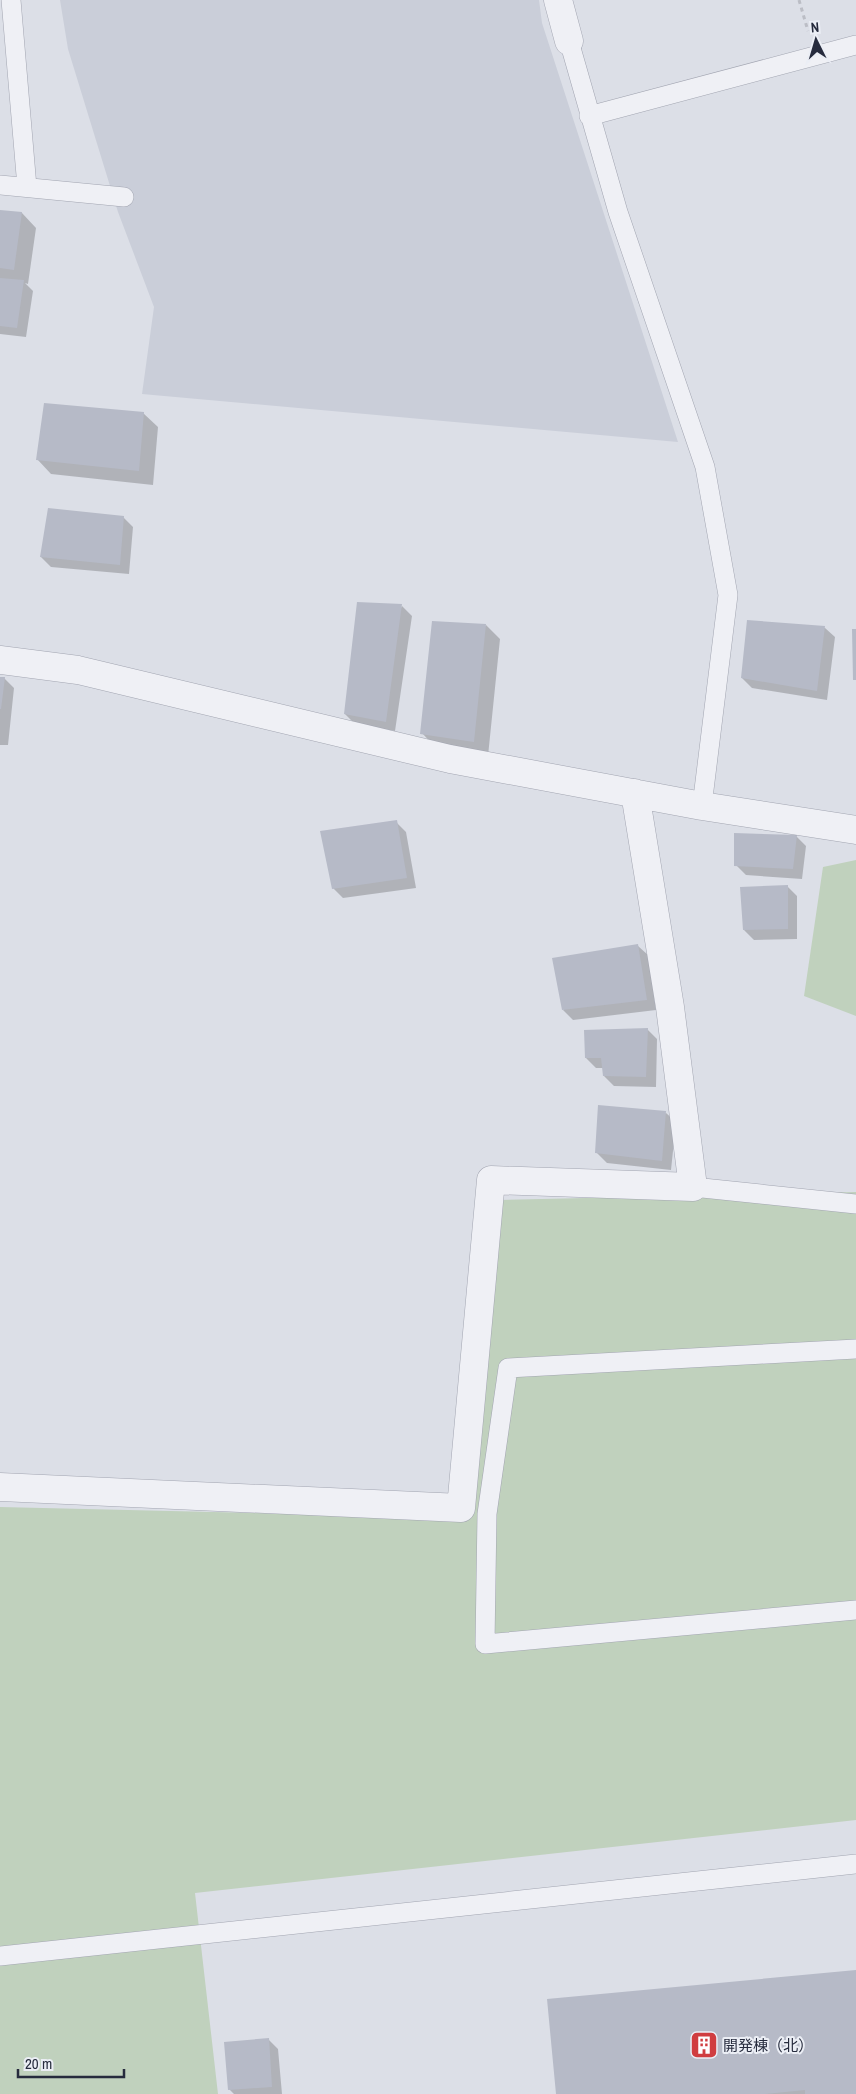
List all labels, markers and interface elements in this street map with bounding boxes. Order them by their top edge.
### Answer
north arrow [791,15,841,65]
text: N [810,18,820,36]
building icon: 開発棟（北） [689,2030,719,2060]
place label: 開発棟（北） [723,2035,813,2056]
scale bar [18,2046,124,2078]
text: 20 m [25,2053,52,2074]

